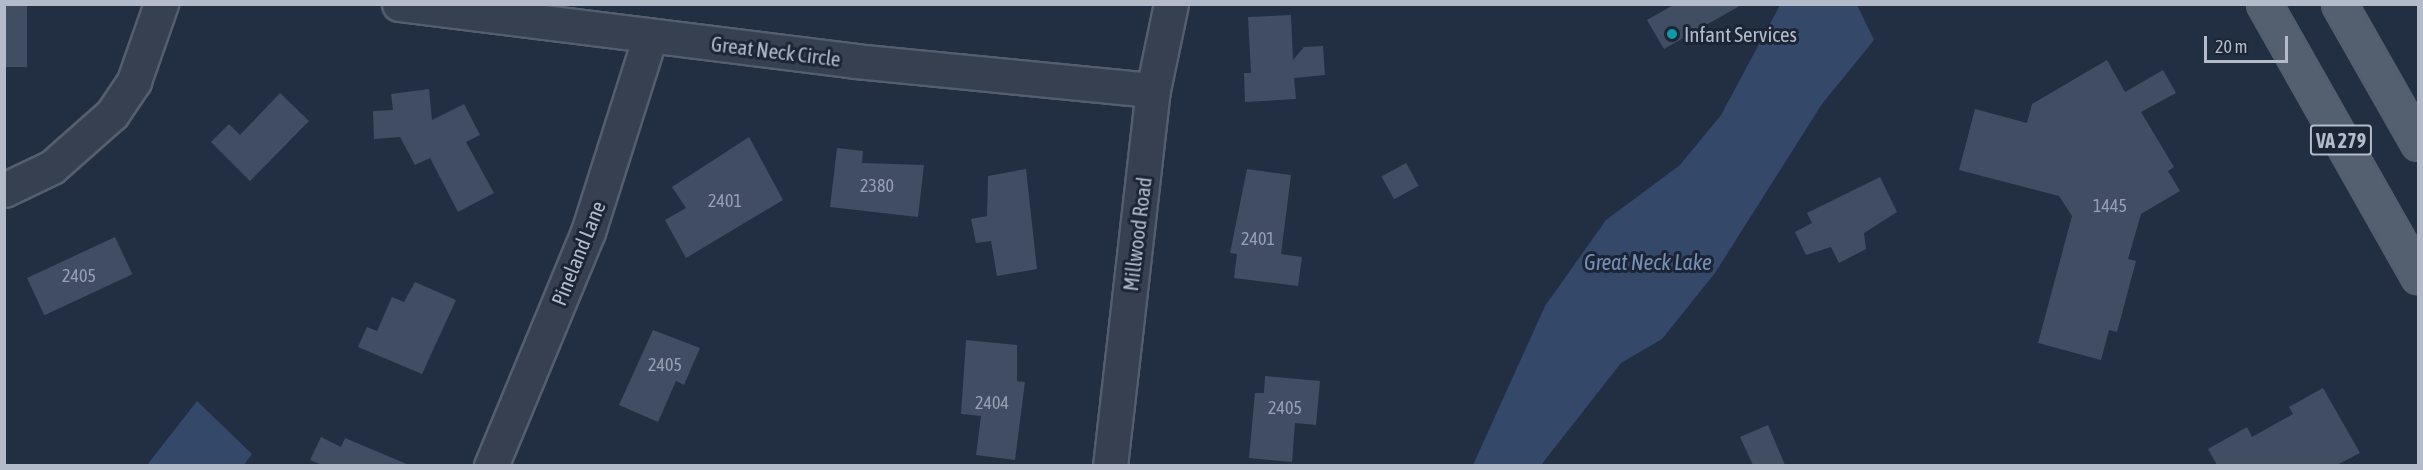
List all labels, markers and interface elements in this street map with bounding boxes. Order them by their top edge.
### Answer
place label: Infant Services [1684,21,1797,47]
scale bar [2207,24,2291,62]
marker: Infant Services [1665,27,1679,41]
street label: Great Neck Circle [710,31,842,71]
text: 20 m [2215,36,2247,57]
road number: VA 279 [2310,123,2372,157]
house number: 2380 [860,175,894,197]
street label: Millwood Road [1117,175,1157,293]
house number: 2401 [708,190,742,212]
house number: 1445 [2093,195,2127,217]
street label: Pineland Lane [546,197,610,309]
house number: 2401 [1241,228,1275,250]
water label: Great Neck Lake [1584,250,1712,276]
house number: 2405 [62,265,96,287]
house number: 2405 [648,354,682,376]
house number: 2404 [975,392,1009,414]
house number: 2405 [1268,397,1302,419]

